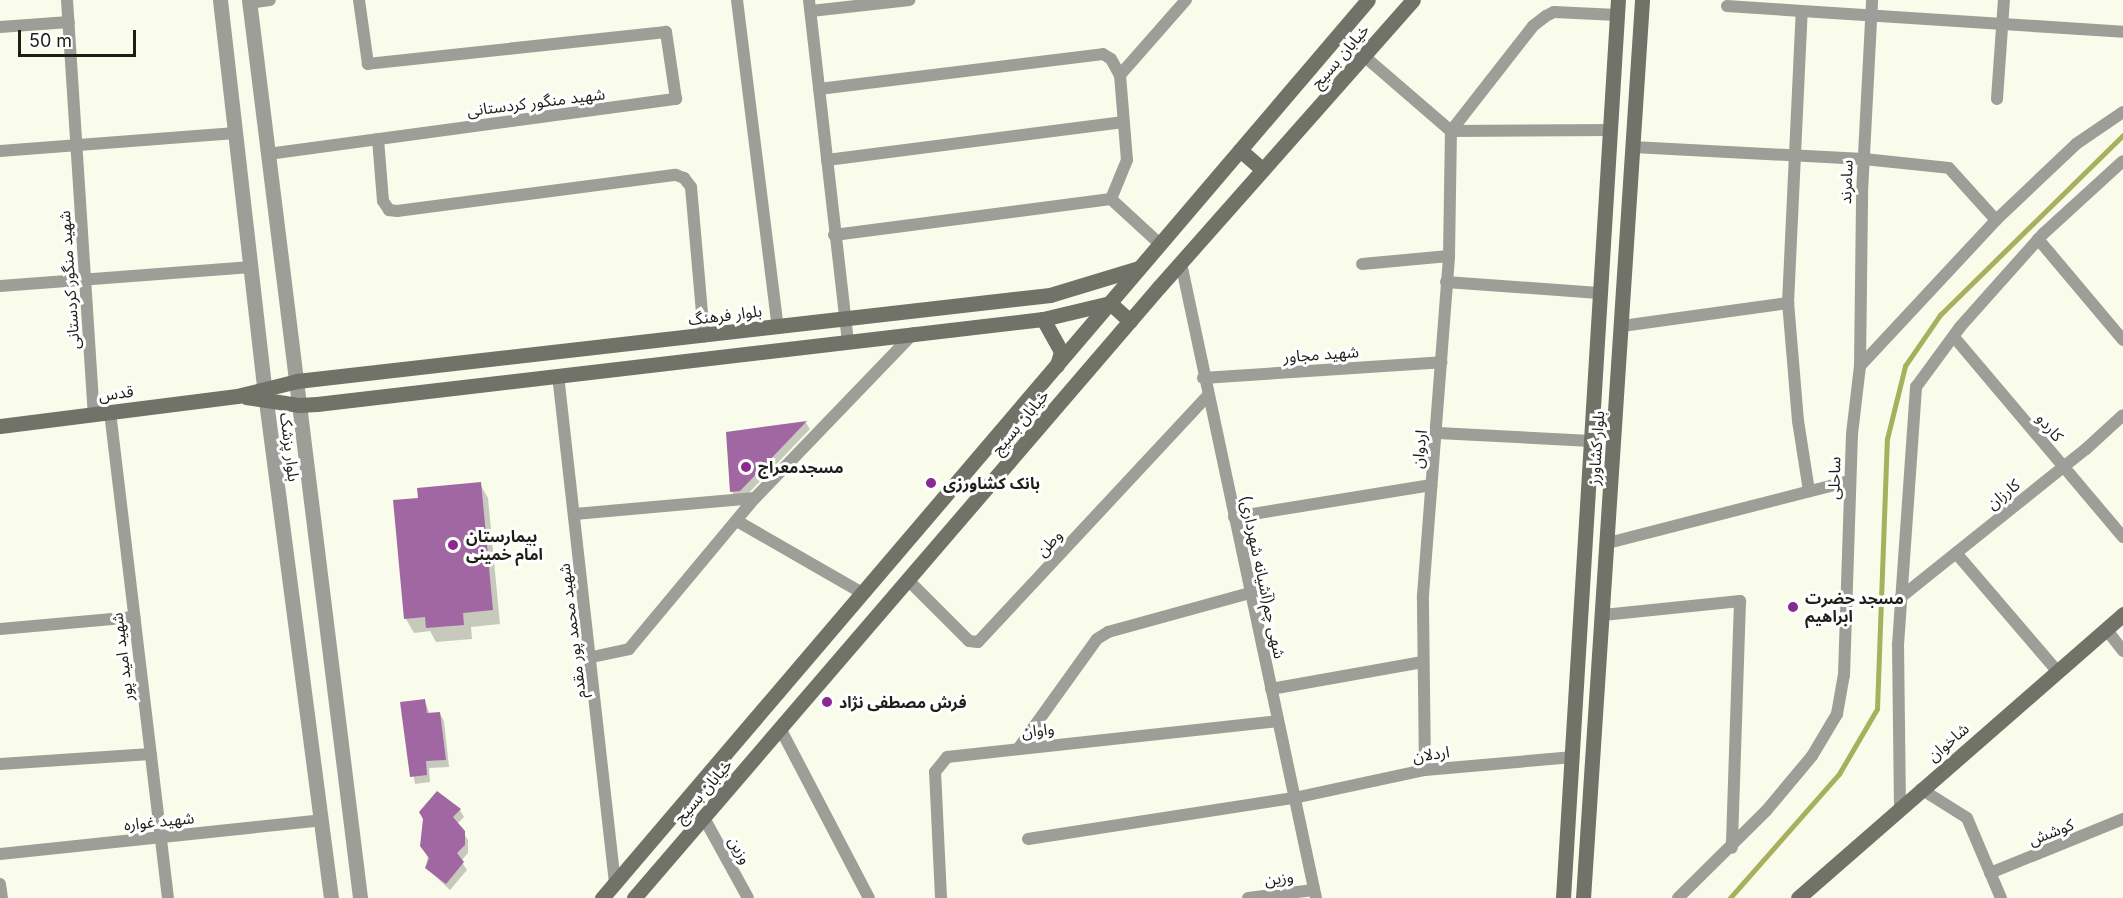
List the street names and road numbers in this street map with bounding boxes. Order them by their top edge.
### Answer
street label: خیابان بسیج [1307,20,1373,92]
street label: شهید منگور کردستانی [466,84,606,120]
street label: سامرند [1836,160,1856,204]
street label: شهید منگور کردستانی [55,210,83,350]
street label: بلوار فرهنگ [687,301,763,329]
street label: شهید مجاور [1282,342,1360,366]
street label: قدس [97,381,135,405]
street label: خیابان بسیج [987,386,1053,458]
street label: کاردو [2033,409,2067,445]
street label: بلوار کشاورز [1584,410,1608,486]
street label: بلوار پزشک [276,411,304,483]
street label: اردوان [1407,429,1431,469]
street label: ساحلی [1824,456,1844,500]
street label: کارزان [1982,475,2024,513]
street label: شهی چم(آشیانه شهرداری) [1236,494,1290,660]
street label: وطن [1032,526,1066,560]
street label: شهید محمد پور مقدم [554,562,590,700]
street label: شهید امید پور [107,612,137,702]
street label: واوان [1021,719,1055,741]
street label: شاخوان [1923,719,1973,765]
street label: اردلان [1411,742,1451,766]
street label: خیابان بسیج [670,755,736,827]
street label: شهید غواره [123,808,195,834]
street label: کوشش [2026,815,2076,849]
street label: وزین [725,833,755,867]
street label: وزین [1263,867,1295,889]

